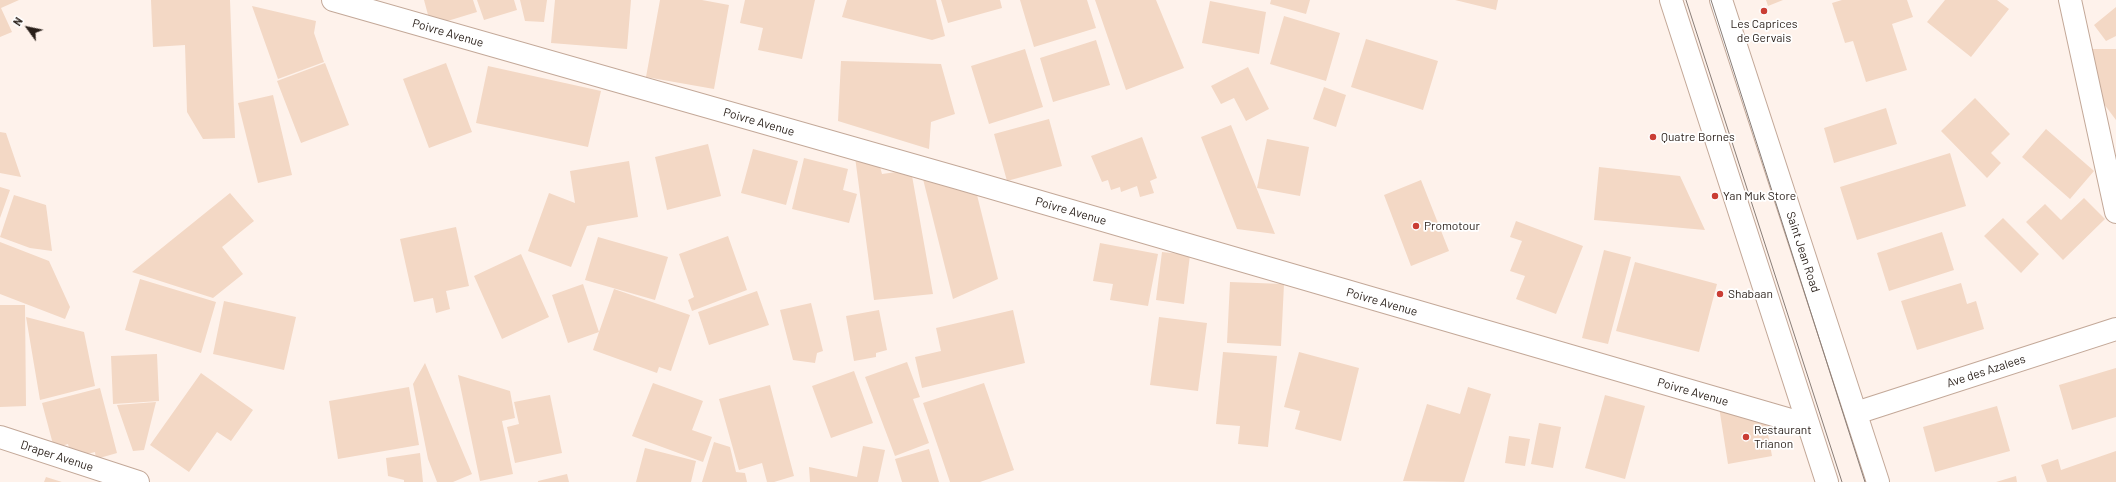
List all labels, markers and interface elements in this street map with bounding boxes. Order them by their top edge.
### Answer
marker: Les Caprices de Gervais [1759,6,1769,16]
north arrow [8,8,48,48]
text: N [10,15,25,28]
street label: Poivre Avenue [411,16,485,50]
place label: Les Caprices de Gervais [1731,17,1797,45]
street label: Poivre Avenue [722,105,796,139]
place label: Quatre Bornes [1661,130,1735,144]
marker: Quatre Bornes [1648,132,1658,142]
place label: Yan Muk Store [1723,189,1796,203]
marker: Yan Muk Store [1710,191,1720,201]
street label: Poivre Avenue [1034,194,1108,228]
street label: Saint Jean Road [1783,210,1823,294]
place label: Promotour [1424,219,1480,233]
marker: Promotour [1411,221,1421,231]
street label: Poivre Avenue [1345,285,1419,319]
place label: Shabaan [1728,287,1773,301]
marker: Shabaan [1715,289,1725,299]
street label: Ave des Azalees [1945,351,2027,391]
street label: Poivre Avenue [1656,375,1730,409]
place label: Restaurant Trianon [1754,423,1812,451]
marker: Restaurant Trianon [1741,432,1751,442]
street label: Draper Avenue [19,437,95,475]

